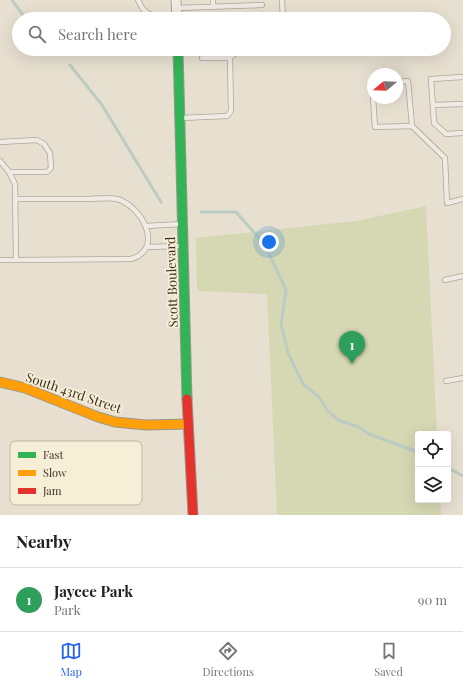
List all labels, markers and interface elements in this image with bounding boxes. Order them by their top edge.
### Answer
search box [12,12,451,56]
icon: search [26,23,48,45]
text: Search here [58,24,137,44]
north arrow [367,68,403,104]
your location [259,232,279,252]
street label: Scott Boulevard [161,236,181,328]
pin: 1 [339,331,365,364]
street label: South 43rd Street [24,368,124,416]
map controls [415,431,451,503]
button: locate [415,431,451,467]
legend [10,441,142,505]
text: Fast [43,447,63,462]
text: Slow [43,465,67,480]
button: layers [415,467,451,503]
text: Jam [42,483,62,498]
text: Nearby [16,530,71,552]
text: Jaycee Park [54,581,133,601]
text: 1 [27,591,31,608]
text: 90 m [418,591,447,608]
text: Park [54,601,81,618]
tab: Map [60,640,82,679]
tab: Directions [202,640,254,679]
tab: Saved [374,640,403,679]

